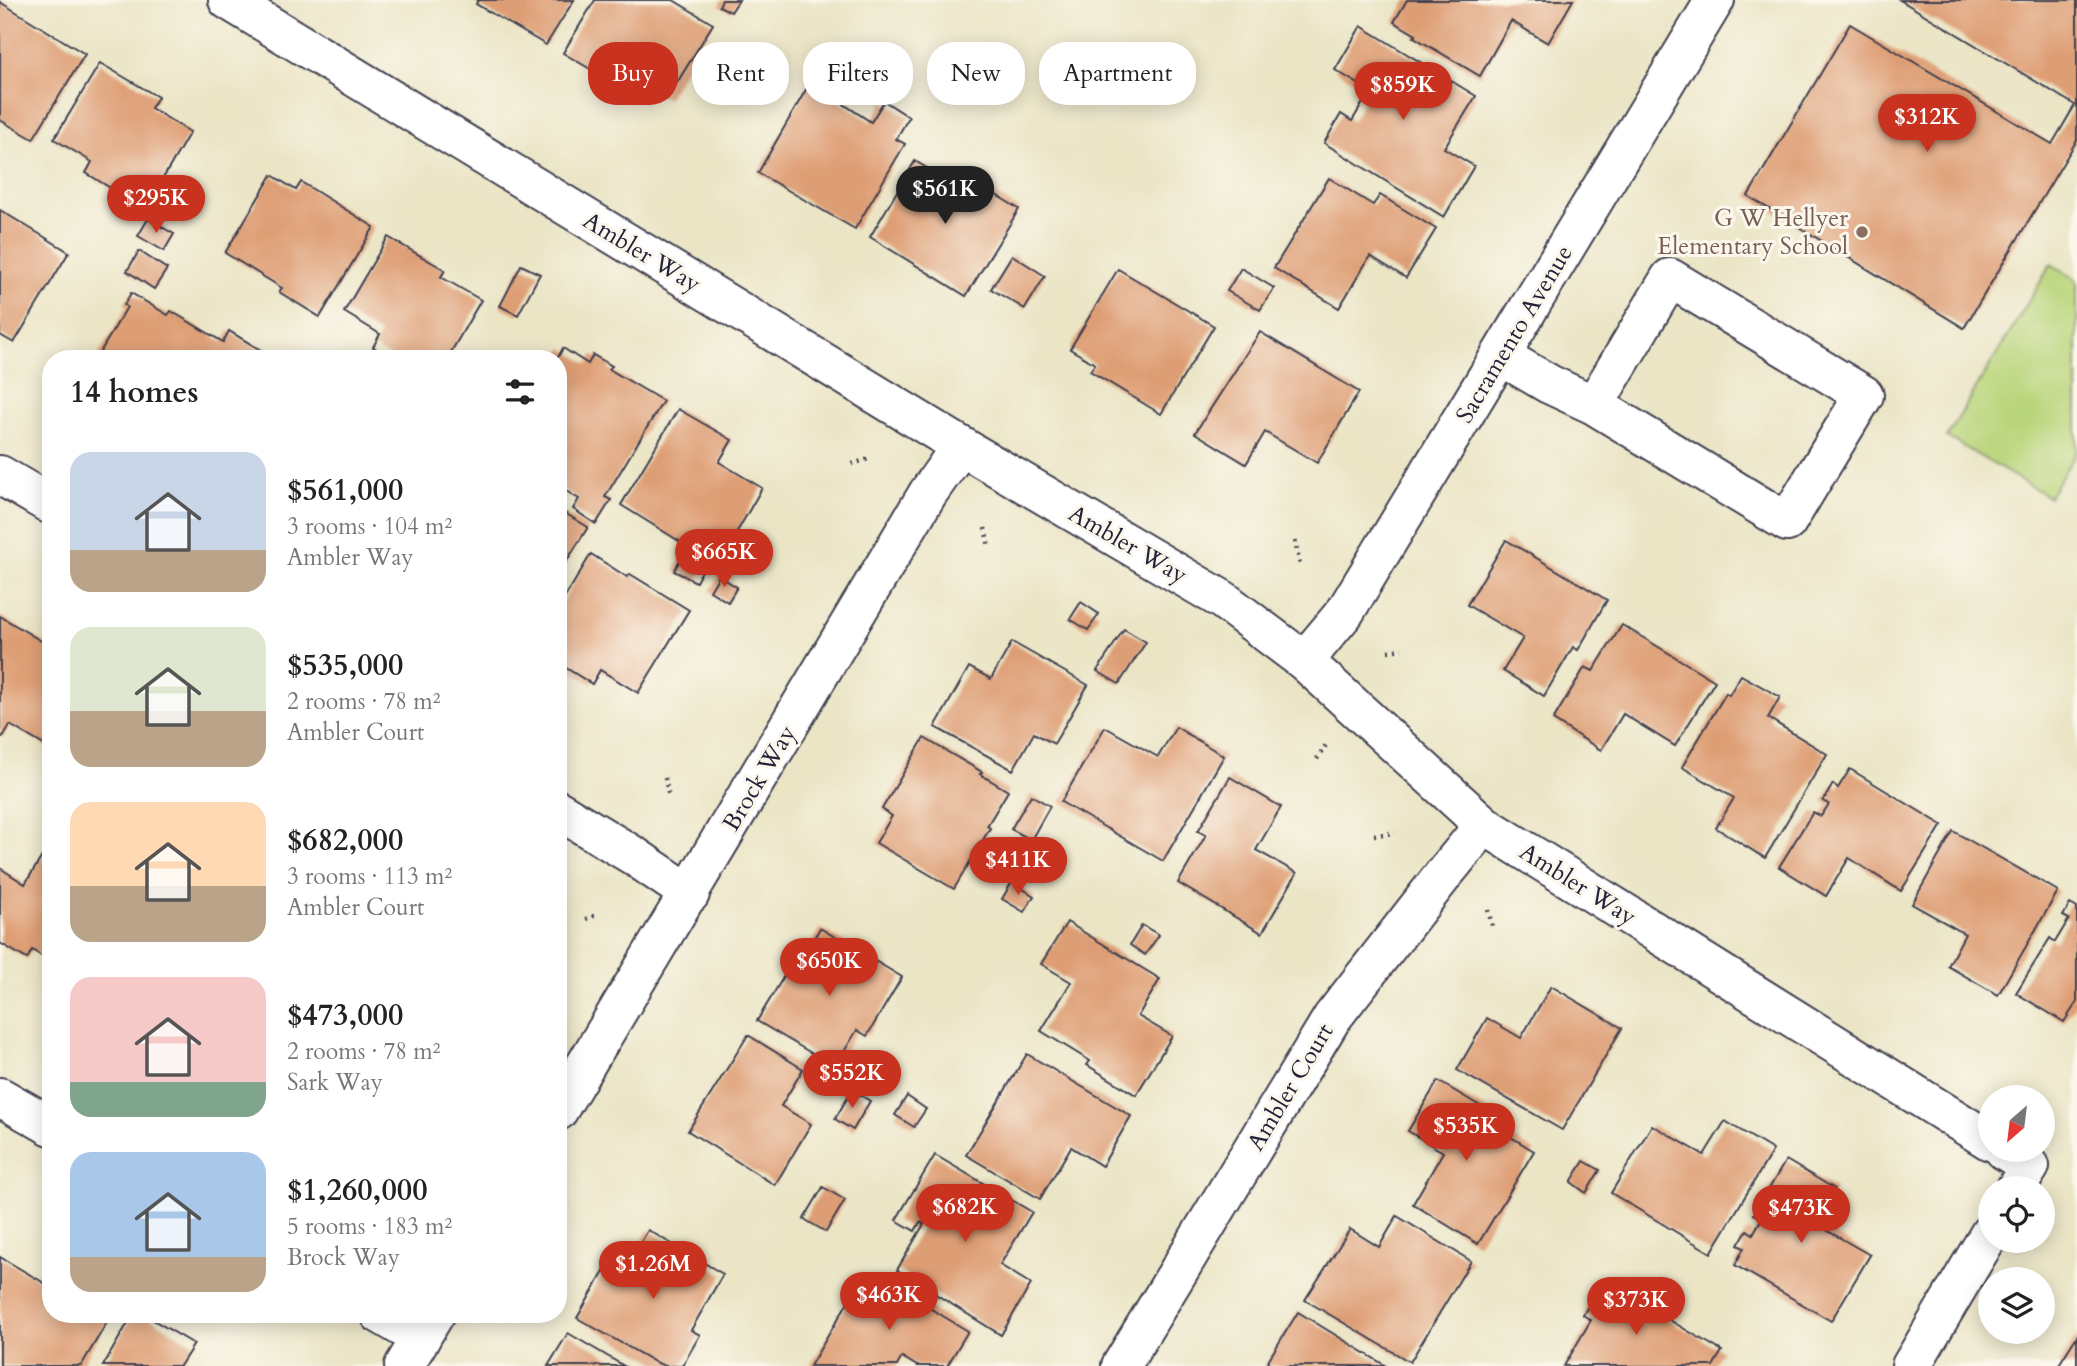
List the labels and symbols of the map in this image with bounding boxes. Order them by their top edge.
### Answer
pin: $859K [1354,62,1452,122]
pin: $312K [1878,94,1976,154]
pin: $561K [896,166,994,226]
pin: $295K [107,176,205,235]
place label: G W Hellyer Elementary School [1657,202,1848,263]
street label: Ambler Way [577,204,707,301]
marker: G W Hellyer Elementary School [1854,224,1870,240]
street label: Sacramento Avenue [1448,239,1581,429]
street label: Ambler Way [1062,497,1193,592]
pin: $665K [675,530,773,589]
street label: Brock Way [715,719,804,837]
street label: Ambler Way [1513,835,1643,934]
pin: $411K [969,838,1067,897]
pin: $650K [780,939,878,998]
street label: Ambler Court [1239,1017,1342,1157]
pin: $552K [803,1050,901,1110]
north arrow [1978,1085,2054,1162]
pin: $535K [1417,1104,1515,1163]
pin: $682K [916,1184,1014,1244]
pin: $473K [1752,1186,1850,1245]
pin: $1.26M [596,1242,710,1301]
pin: $463K [840,1272,938,1332]
pin: $373K [1587,1278,1685,1337]

